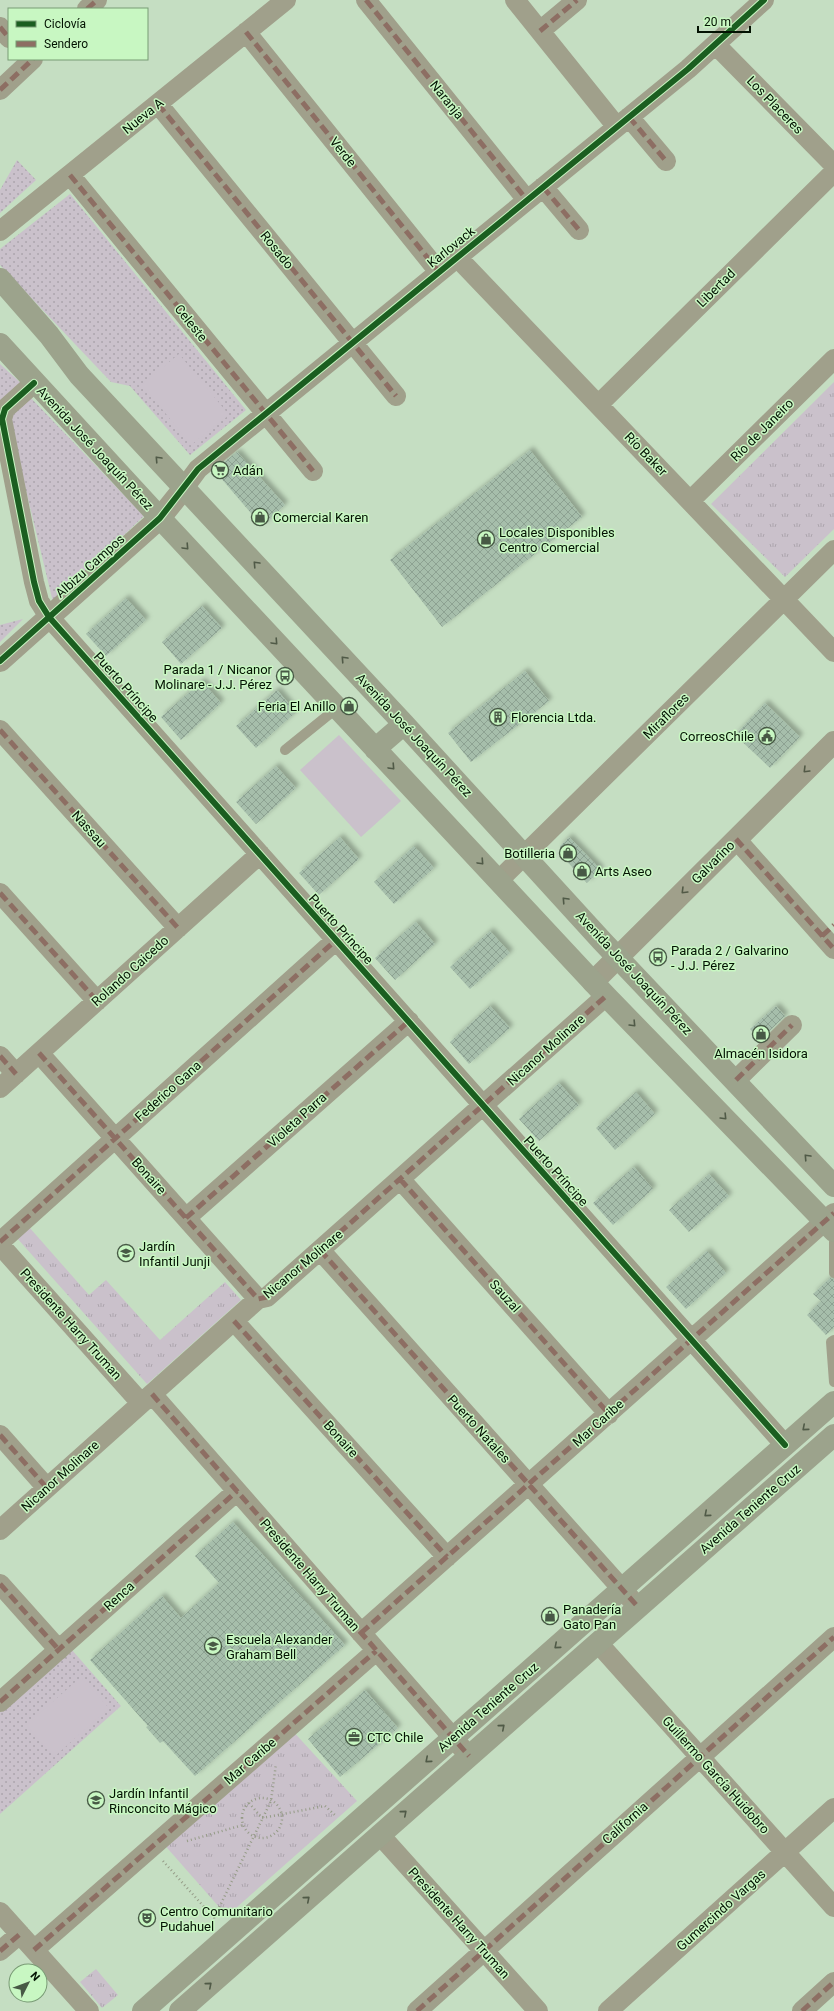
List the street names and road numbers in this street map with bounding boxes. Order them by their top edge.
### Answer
street label: Los Placeres [744,73,806,137]
street label: Naranja [427,78,467,122]
street label: Nueva A [120,95,167,137]
street label: Verde [327,134,359,170]
street label: Karlovack [424,223,478,271]
street label: Rosado [257,228,297,272]
street label: Libertad [694,266,738,310]
street label: Celeste [172,301,211,345]
street label: Avenida José Joaquín Pérez [34,383,156,513]
street label: Río de Janeiro [728,396,796,464]
street label: Río Baker [622,429,671,479]
street label: Albizu Campos [53,531,128,601]
street label: Puerto Príncipe [91,649,161,725]
street label: Avenida José Joaquín Pérez [353,670,475,800]
street label: Miraflores [640,690,692,742]
street label: Nassau [69,808,109,850]
street label: Galvarino [688,837,738,887]
street label: Puerto Príncipe [306,891,376,967]
street label: Avenida José Joaquín Pérez [573,908,695,1038]
street label: Rolando Caicedo [89,933,171,1009]
street label: Nicanor Molinare [504,1011,588,1089]
street label: Federico Gana [132,1058,204,1124]
street label: Violeta Parra [264,1090,330,1150]
street label: Puerto Príncipe [521,1133,591,1209]
street label: Bonaire [129,1155,169,1197]
street label: Nicanor Molinare [260,1226,346,1302]
street label: Presidente Harry Truman [17,1266,125,1382]
street label: Sauzal [486,1277,524,1315]
street label: Puerto Natales [445,1392,514,1466]
street label: Mar Caribe [569,1396,627,1450]
street label: Bonaire [321,1418,361,1460]
street label: Nicanor Molinare [18,1437,102,1515]
street label: Avenida Teniente Cruz [697,1461,804,1557]
street label: Presidente Harry Truman [257,1516,363,1634]
street label: Renca [101,1578,137,1614]
street label: Avenida Teniente Cruz [435,1659,542,1755]
street label: Guillermo García Huidobro [659,1713,773,1837]
street label: Mar Caribe [221,1734,279,1787]
street label: California [599,1799,651,1847]
street label: Presidente Harry Truman [405,1865,513,1981]
street label: Gumercindo Vargas [674,1866,769,1954]

